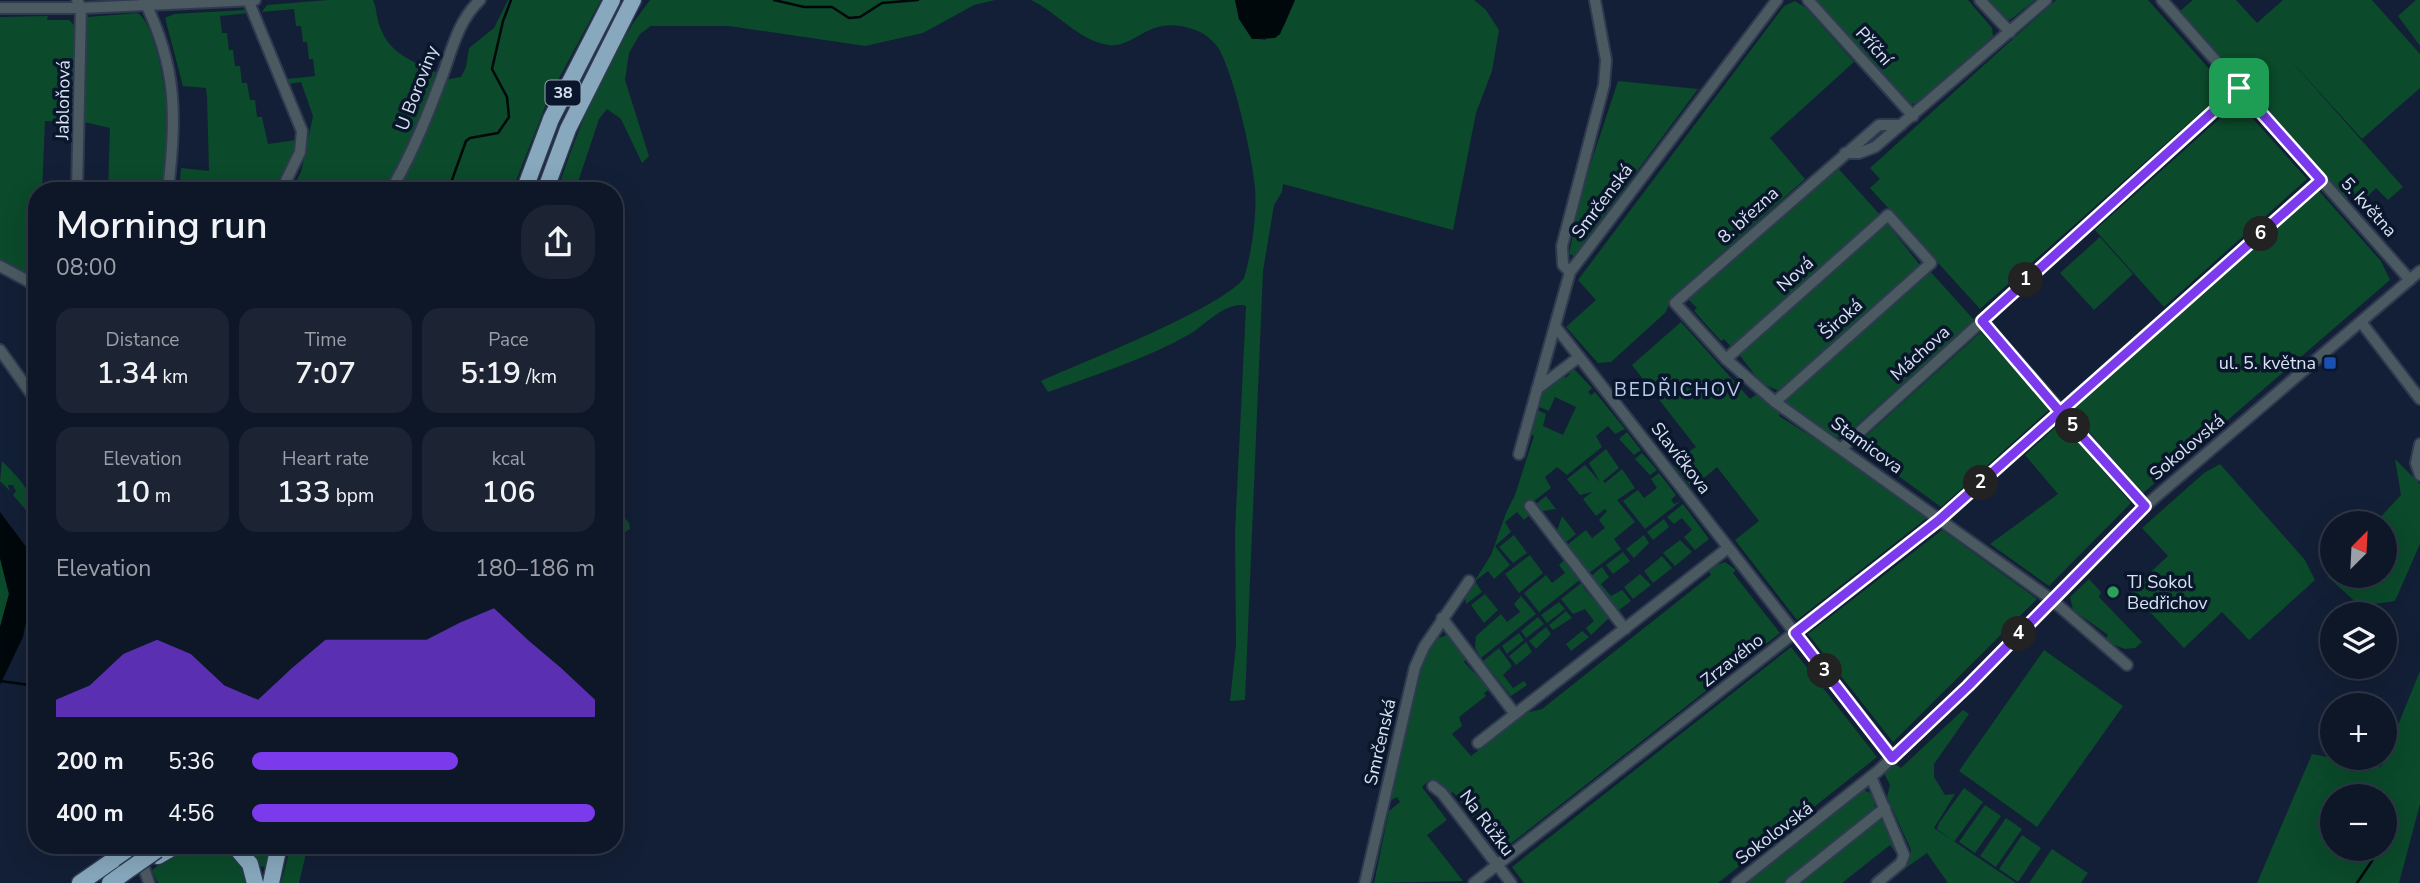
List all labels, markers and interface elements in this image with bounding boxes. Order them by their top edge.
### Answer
street label: Příční [1850,21,1898,71]
street label: U Boroviny [390,41,444,134]
pin [2209,58,2269,118]
street label: Jabloňová [50,60,76,141]
icon: arrive [2220,69,2258,107]
road number: 38 [546,80,580,106]
street label: Smrčenská [1566,159,1638,243]
street label: 5. května [2336,172,2402,242]
street label: 8. března [1712,181,1784,249]
text: Morning run [56,200,268,251]
button: share [521,205,595,279]
pin: 6 [2244,216,2278,252]
text: 6 [2255,220,2266,246]
street label: Nová [1771,251,1819,297]
text: 08:00 [56,252,116,283]
pin: 1 [2008,262,2044,298]
text: 1 [2020,266,2031,292]
street label: Široká [1814,293,1868,345]
street label: Máchova [1885,320,1955,386]
text: Distance [106,327,179,353]
text: Time [304,327,347,353]
text: Pace [488,327,529,353]
place label: ul. 5. května [2219,351,2316,375]
text: 1.34 [97,353,158,394]
text: 7:07 [295,353,356,394]
text: 5:19 [460,353,521,394]
marker: ul. 5. května [2322,355,2338,371]
text: km [158,364,188,390]
text: /km [521,364,557,390]
district label: BEDŘICHOV [1614,377,1742,403]
pin: 5 [2056,408,2090,444]
street label: Sokolovská [2144,409,2230,485]
street label: Stamicova [1826,411,1908,479]
text: 5 [2067,412,2078,438]
street label: Slavíčkova [1645,417,1717,499]
text: Elevation [103,446,182,472]
text: Heart rate [282,446,369,472]
text: kcal [492,446,525,472]
pin: 2 [1964,466,1998,500]
text: 2 [1975,469,1986,495]
text: 10 [114,472,150,513]
text: 133 [277,472,331,513]
text: 106 [482,472,536,513]
text: m [150,483,171,509]
text: bpm [331,483,374,509]
north arrow [2320,511,2398,588]
map controls [2320,511,2397,861]
text: Elevation [56,553,151,584]
text: 180–186 m [475,553,595,584]
place label: TJ Sokol Bedřichov [2127,570,2208,615]
marker: TJ Sokol Bedřichov [2105,584,2121,600]
button: layers [2320,602,2397,679]
pin: 4 [2002,616,2036,652]
text: 4 [2013,620,2024,646]
street label: Zrzavého [1696,628,1768,692]
pin: 3 [1808,654,1842,688]
text: 3 [1819,657,1830,683]
button: + [2320,693,2397,770]
street label: Smrčenská [1358,696,1402,788]
text: 200 m [56,746,124,777]
text: 5:36 [168,746,215,777]
button: − [2320,784,2397,861]
street label: Na Růžku [1454,785,1520,861]
street label: Sokolovská [1730,796,1818,870]
text: 400 m [56,798,124,829]
text: 4:56 [168,798,215,829]

